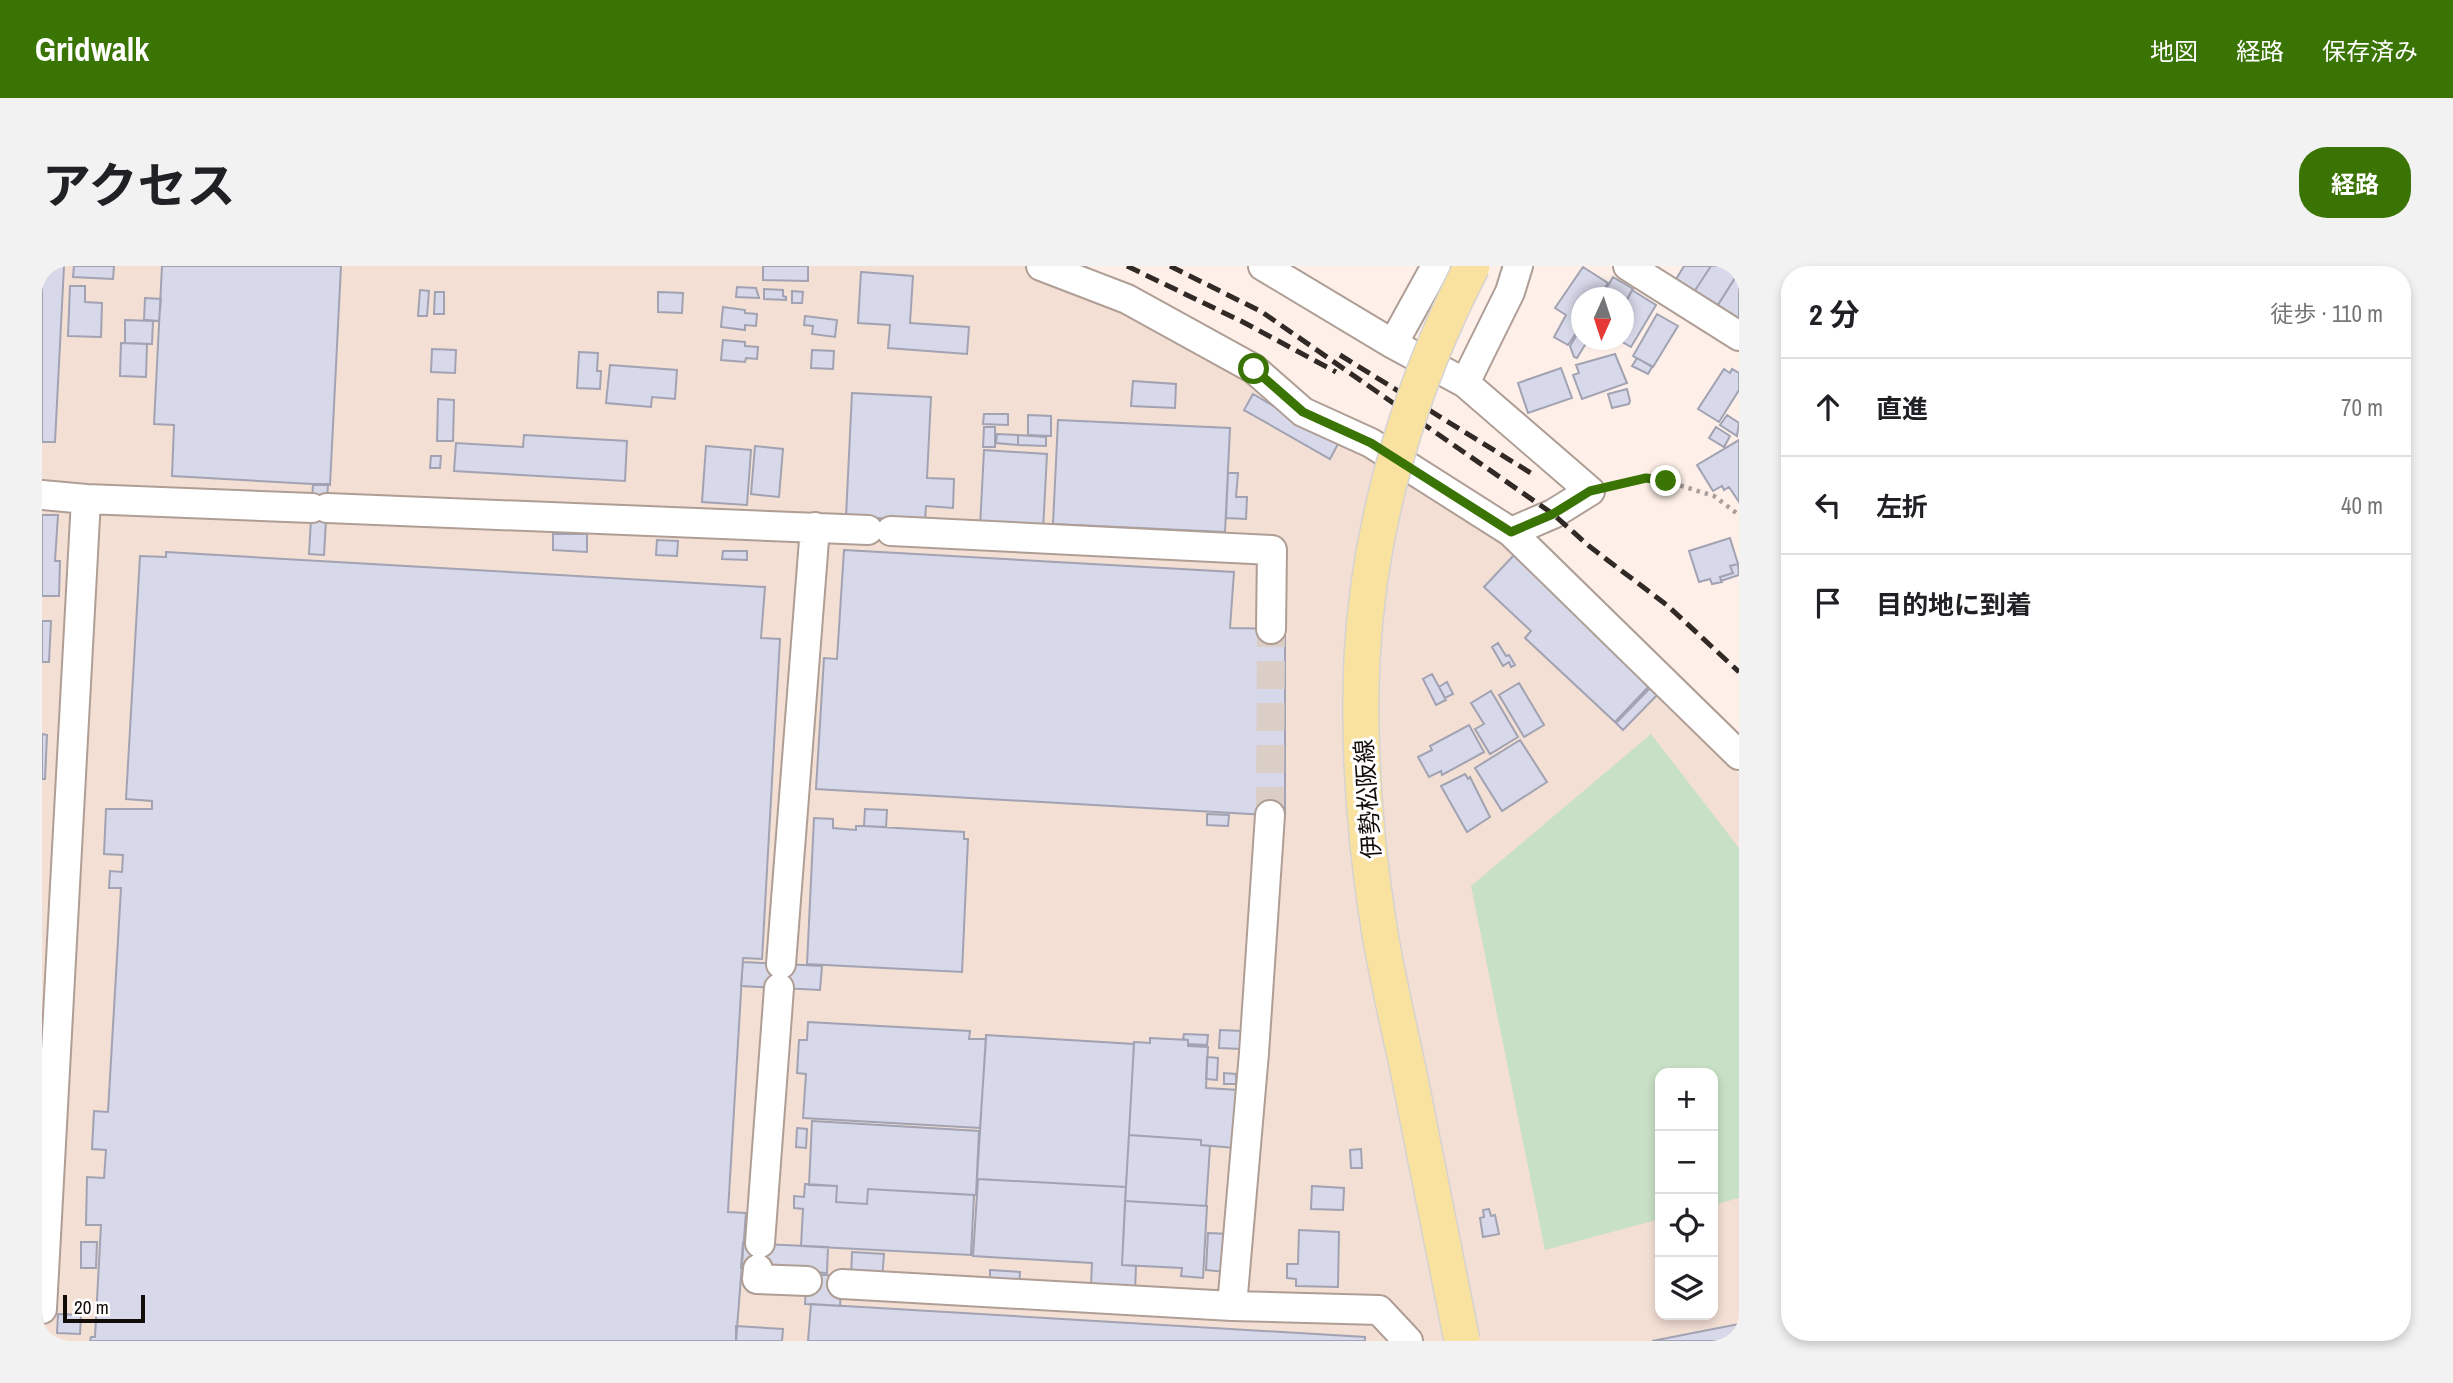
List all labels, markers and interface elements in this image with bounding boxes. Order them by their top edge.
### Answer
text: Gridwalk [35,27,149,71]
text: 地図 [2150,35,2198,67]
text: 経路 [2236,35,2284,67]
text: 保存済み [2322,35,2418,67]
button: 経路 [2299,147,2411,218]
text: アクセス [42,152,236,218]
north arrow [1571,287,1634,350]
text: 2 分 [1809,294,1860,334]
text: 徒歩 · 110 m [2270,298,2383,329]
route start [1238,353,1269,384]
icon: ahead [1809,388,1847,426]
text: 直進 [1876,391,1928,426]
text: 70 m [2341,392,2383,423]
route end [1650,465,1681,496]
icon: left [1809,486,1847,524]
text: 左折 [1876,489,1928,524]
text: 40 m [2341,490,2383,521]
icon: arrive [1809,584,1847,622]
text: 目的地に到着 [1876,587,2032,622]
street label: 伊勢松阪線 [1347,738,1387,860]
map controls [1655,1068,1718,1320]
button: + [1655,1068,1718,1131]
button: − [1655,1131,1718,1194]
button: locate [1655,1194,1718,1257]
button: layers [1655,1257,1718,1320]
scale bar [63,1292,145,1324]
text: 20 m [74,1294,109,1320]

